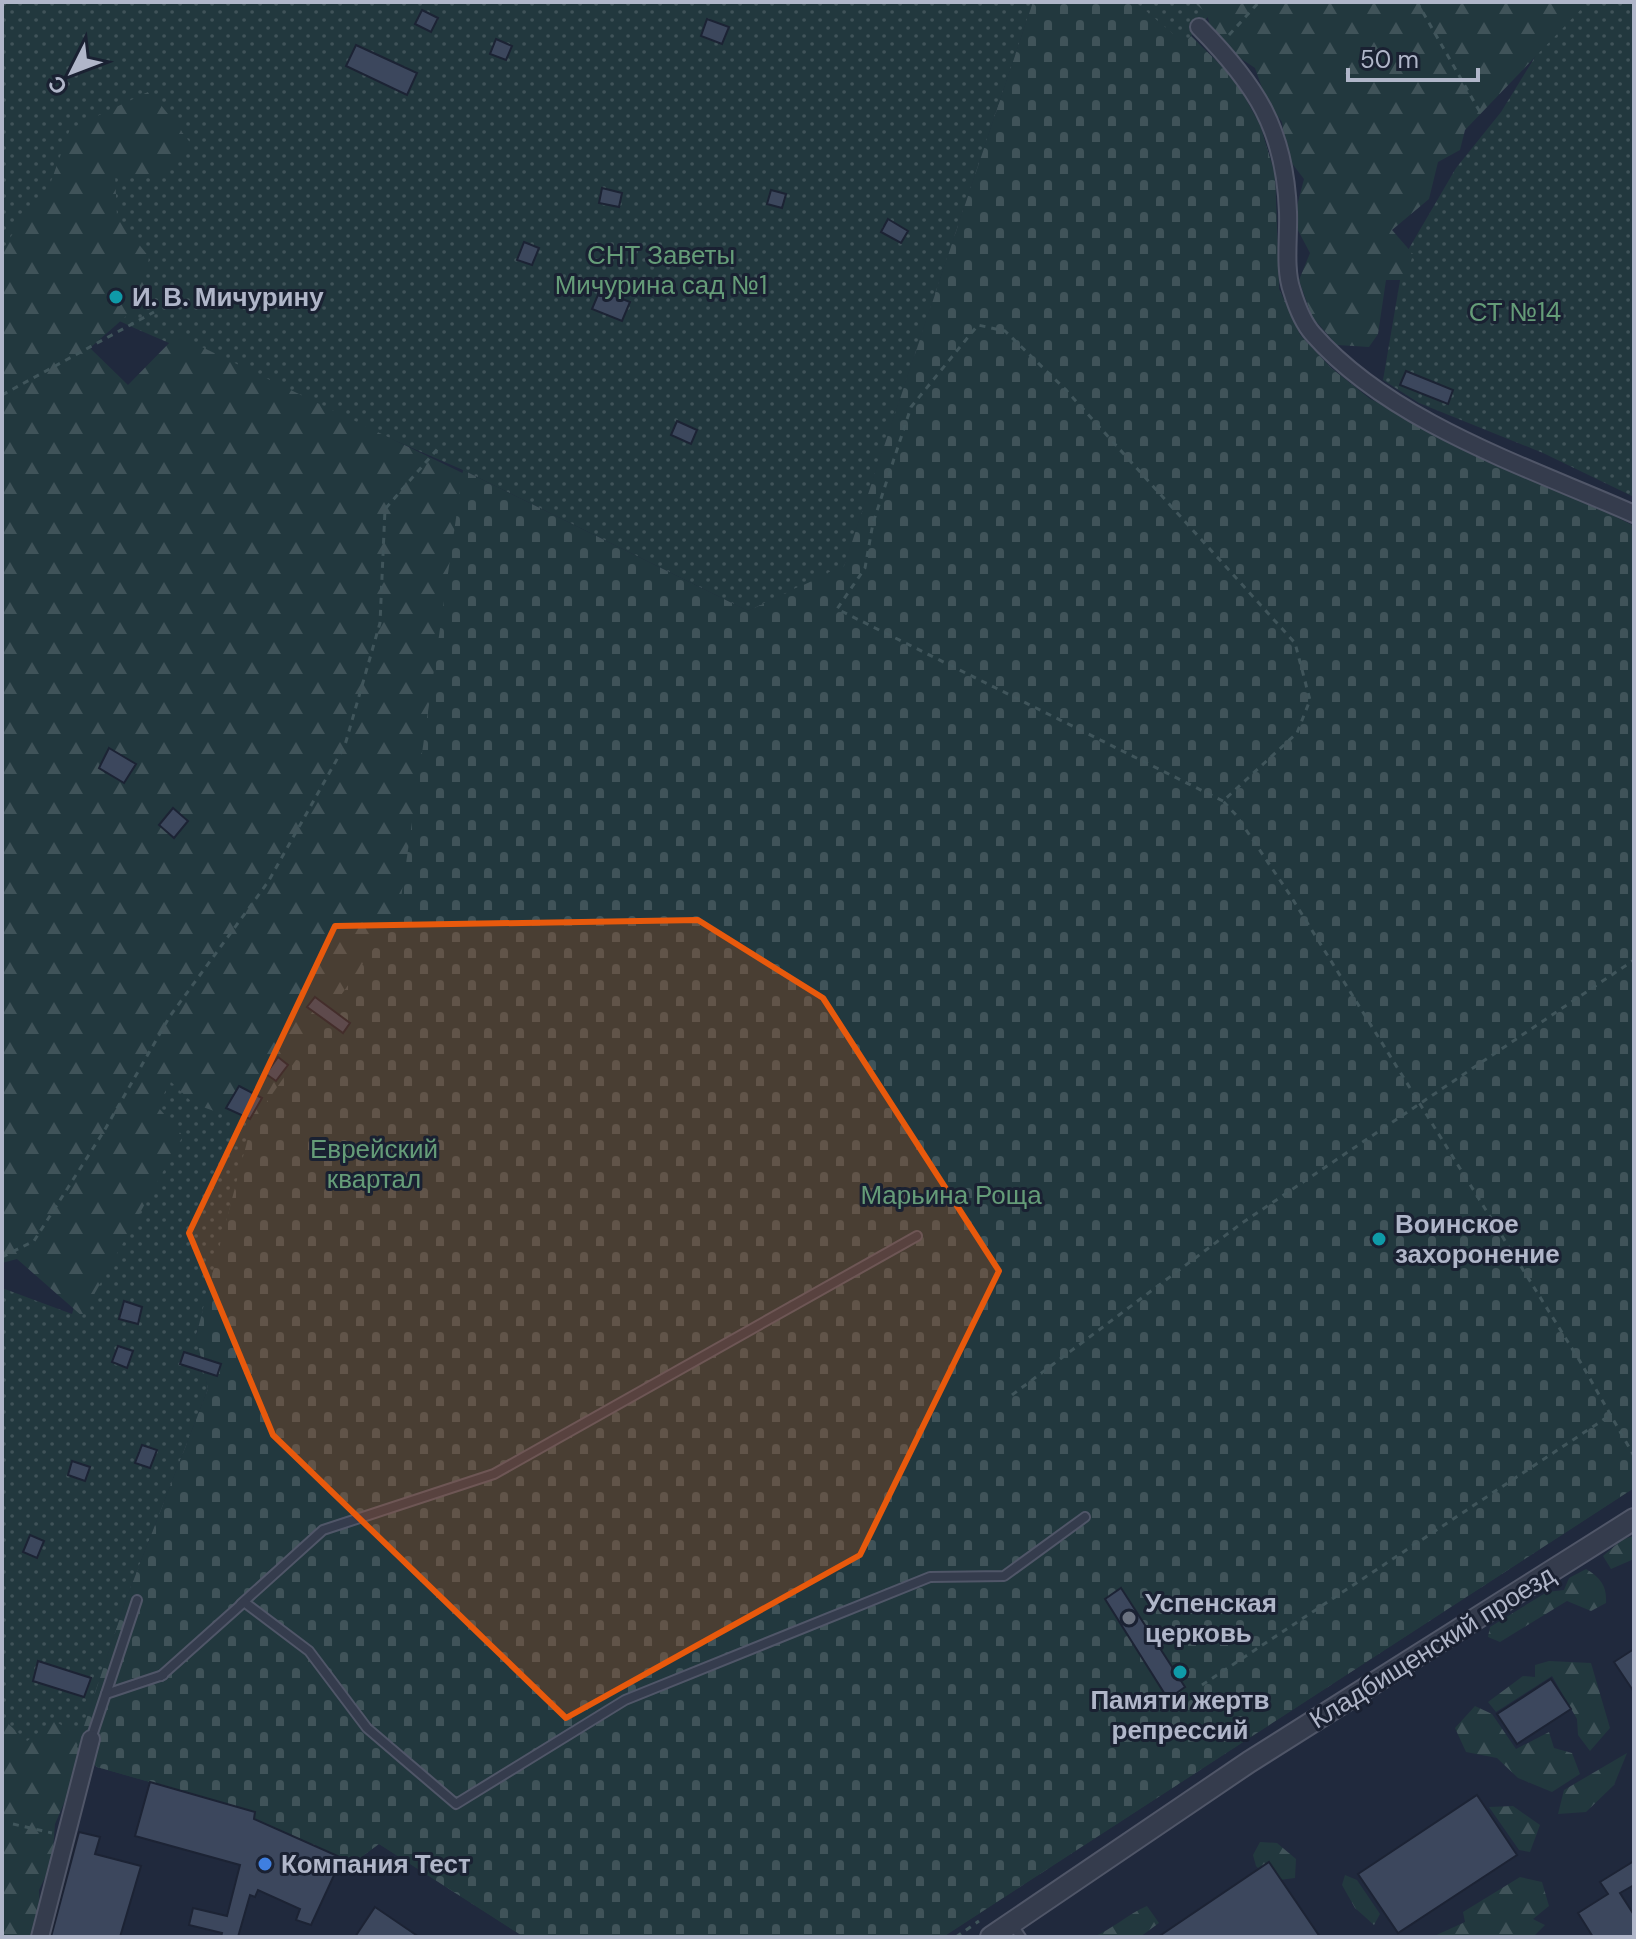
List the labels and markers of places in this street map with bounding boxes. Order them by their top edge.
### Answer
place label: И. В. Мичурину [132,280,324,314]
marker: И. В. Мичурину [107,288,125,306]
place label: Воинское захоронение [1395,1207,1560,1271]
marker: Воинское захоронение [1370,1230,1388,1248]
place label: Успенская церковь [1145,1586,1277,1650]
marker: Успенская церковь [1120,1609,1138,1627]
marker: Памяти жертв репрессий [1171,1663,1189,1681]
place label: Памяти жертв репрессий [1090,1683,1270,1747]
place label: Компания Тест [281,1847,471,1881]
marker: Компания Тест [256,1855,274,1873]

